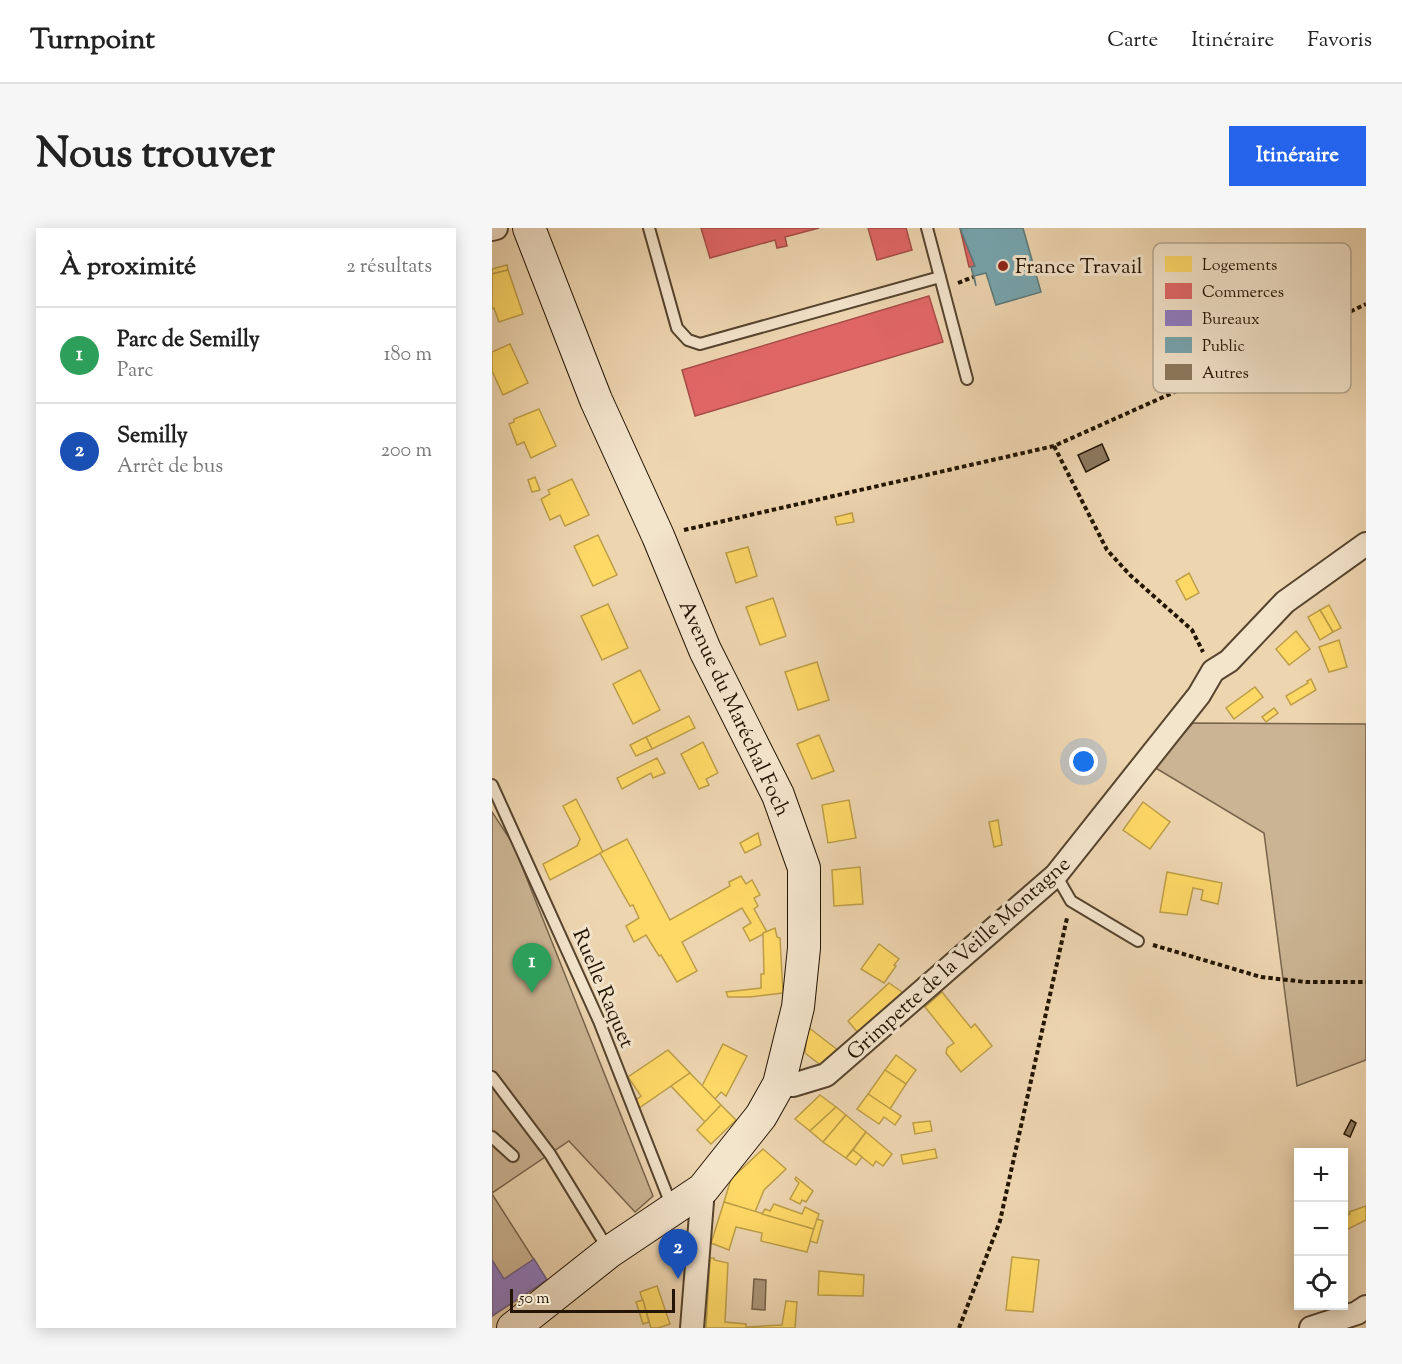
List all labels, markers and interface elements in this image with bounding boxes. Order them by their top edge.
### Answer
text: Turnpoint [30,21,155,61]
text: Carte [1107,26,1158,56]
text: Itinéraire [1191,26,1274,56]
text: Favoris [1307,26,1372,56]
text: Nous trouver [36,126,275,186]
button: Itinéraire [1229,126,1366,186]
legend [1153,243,1351,393]
text: À proximité [60,249,196,286]
text: 2 résultats [346,253,432,282]
place label: France Travail [1015,253,1143,283]
text: Logements [1202,255,1277,278]
marker: France Travail [996,259,1010,273]
text: Commerces [1202,282,1284,305]
text: Bureaux [1202,309,1260,332]
text: Parc de Semilly [117,325,260,357]
text: Public [1202,336,1245,359]
text: 1 [76,341,83,370]
text: 180 m [384,341,432,370]
text: Parc [117,357,153,386]
text: Autres [1202,363,1249,386]
text: Semilly [117,421,188,453]
text: 2 [75,437,84,466]
text: 200 m [381,437,432,466]
text: Arrêt de bus [117,453,223,482]
street label: Avenue du Maréchal Foch [670,596,797,822]
your location [1069,747,1098,776]
street label: Grimpette de la Veille Montagne [841,851,1078,1068]
street label: Ruelle Raquet [564,924,641,1053]
pin: 1 [512,944,552,993]
map controls [1294,1148,1348,1310]
button: + [1294,1148,1348,1202]
button: − [1294,1202,1348,1256]
pin: 2 [658,1230,698,1279]
button: locate [1294,1256,1348,1310]
scale bar [510,1286,675,1314]
text: 50 m [519,1288,550,1311]

